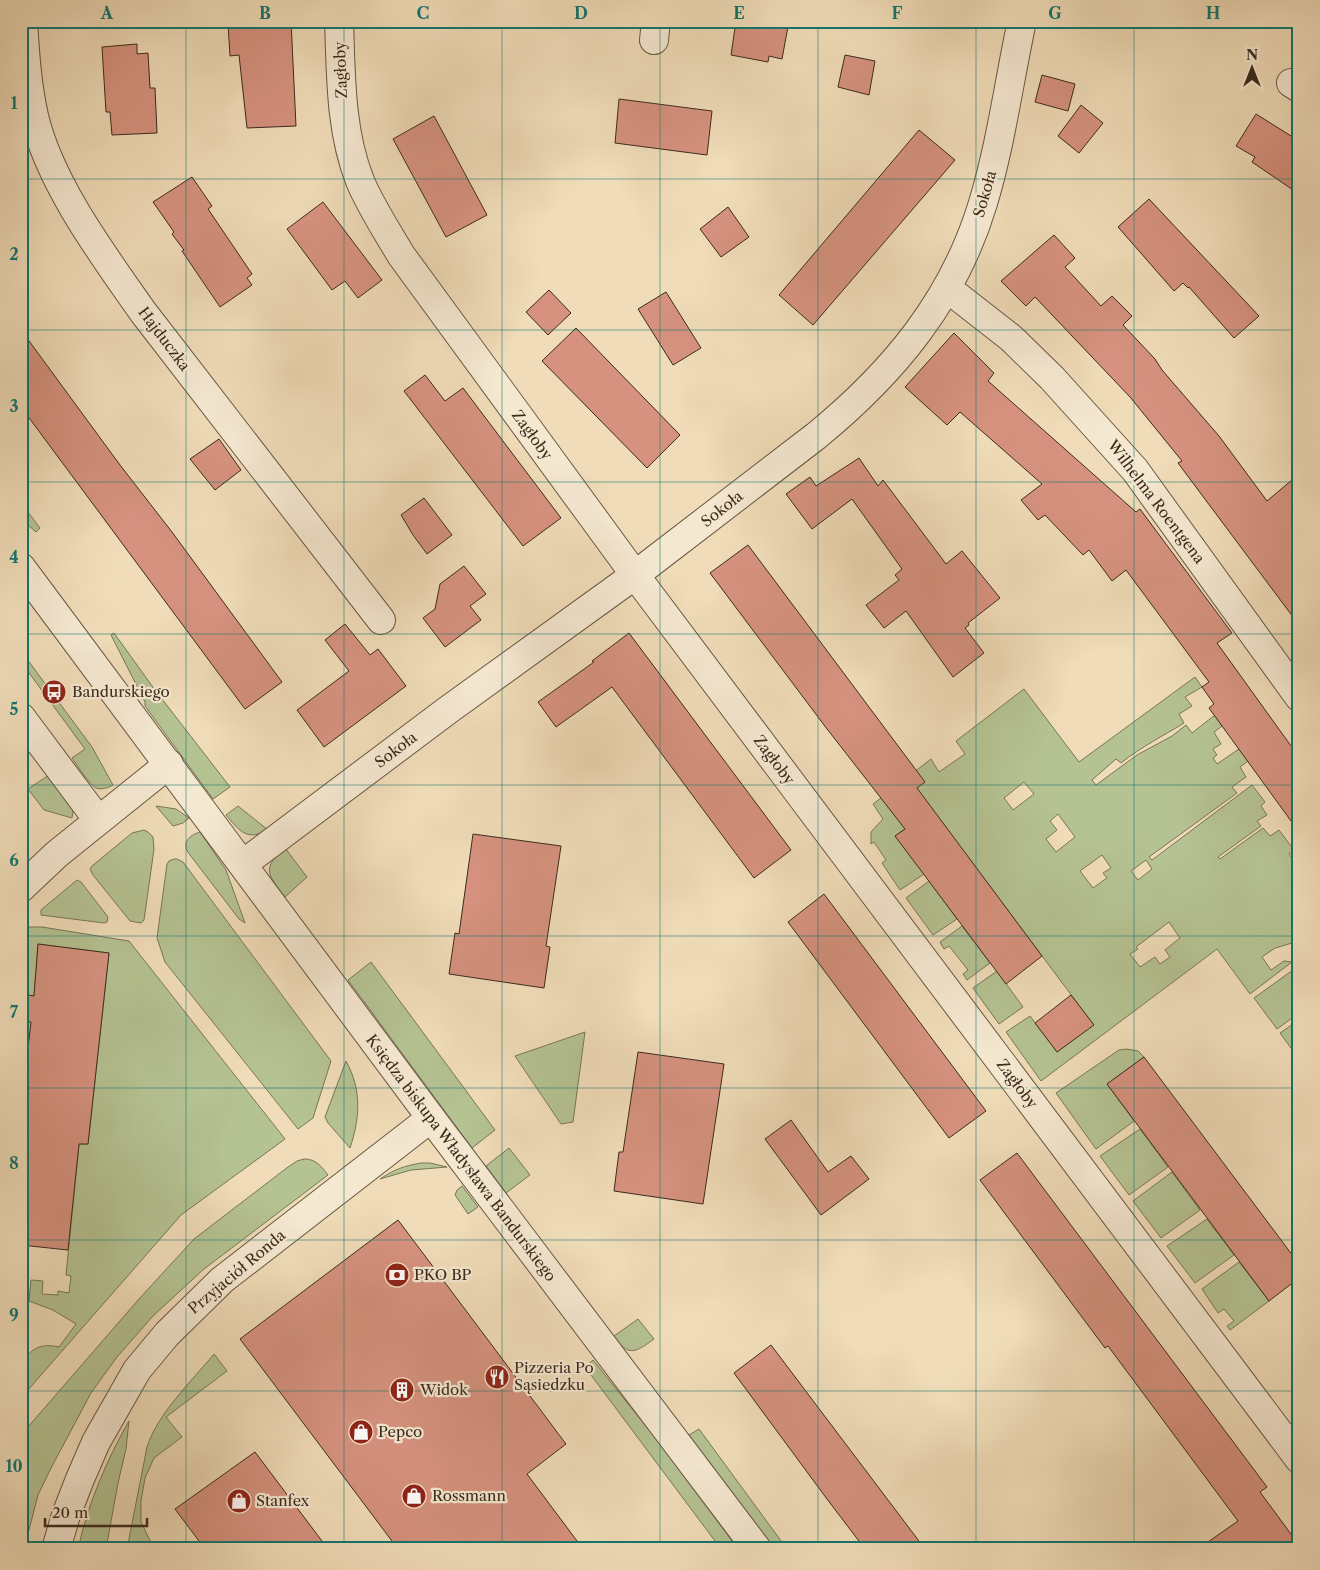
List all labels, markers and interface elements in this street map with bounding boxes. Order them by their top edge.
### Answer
text: A [100,3,114,23]
text: B [259,3,271,23]
text: C [417,3,429,23]
text: D [574,3,588,23]
text: E [733,3,745,23]
text: F [892,3,903,23]
text: G [1048,3,1062,23]
text: H [1206,3,1220,23]
street label: Zagłoby [330,41,351,99]
north arrow [1228,42,1278,92]
text: N [1246,46,1258,64]
text: 1 [10,93,18,113]
street label: Sokoła [969,168,1000,220]
text: 2 [9,244,19,264]
street label: Hajduczka [134,303,195,374]
text: 3 [9,396,19,416]
street label: Zagłoby [508,406,557,464]
street label: Wilhelma Roentgena [1103,435,1209,567]
street label: Sokoła [697,486,746,531]
text: 4 [9,547,19,567]
bus stop icon: Bandurskiego [41,679,67,705]
place label: Bandurskiego [72,682,170,701]
text: 5 [10,699,19,719]
street label: Sokoła [371,728,421,772]
street label: Zagłoby [750,731,799,789]
text: 6 [9,850,19,870]
text: 7 [10,1002,19,1022]
street label: Księdza biskupa Władysława Bandurskiego [362,1030,561,1285]
street label: Zagłoby [993,1055,1042,1113]
text: 8 [9,1153,19,1173]
street label: Przyjaciół Ronda [184,1225,289,1318]
bank icon: PKO BP [384,1262,410,1288]
place label: PKO BP [414,1265,472,1284]
text: 9 [9,1305,19,1325]
place label: Pizzeria Po Sąsiedzku [514,1358,594,1394]
restaurant icon: Pizzeria Po Sąsiedzku [484,1364,510,1390]
building icon: Widok [389,1377,415,1403]
place label: Widok [419,1380,469,1399]
shop icon: Pepco [348,1419,374,1445]
place label: Pepco [378,1422,422,1441]
text: 10 [5,1456,23,1476]
shop icon: Rossmann [401,1483,427,1509]
place label: Rossmann [432,1486,506,1505]
shop icon: Stanfex [226,1488,252,1514]
place label: Stanfex [256,1491,310,1510]
scale bar [45,1495,148,1527]
text: 20 m [52,1503,88,1522]

